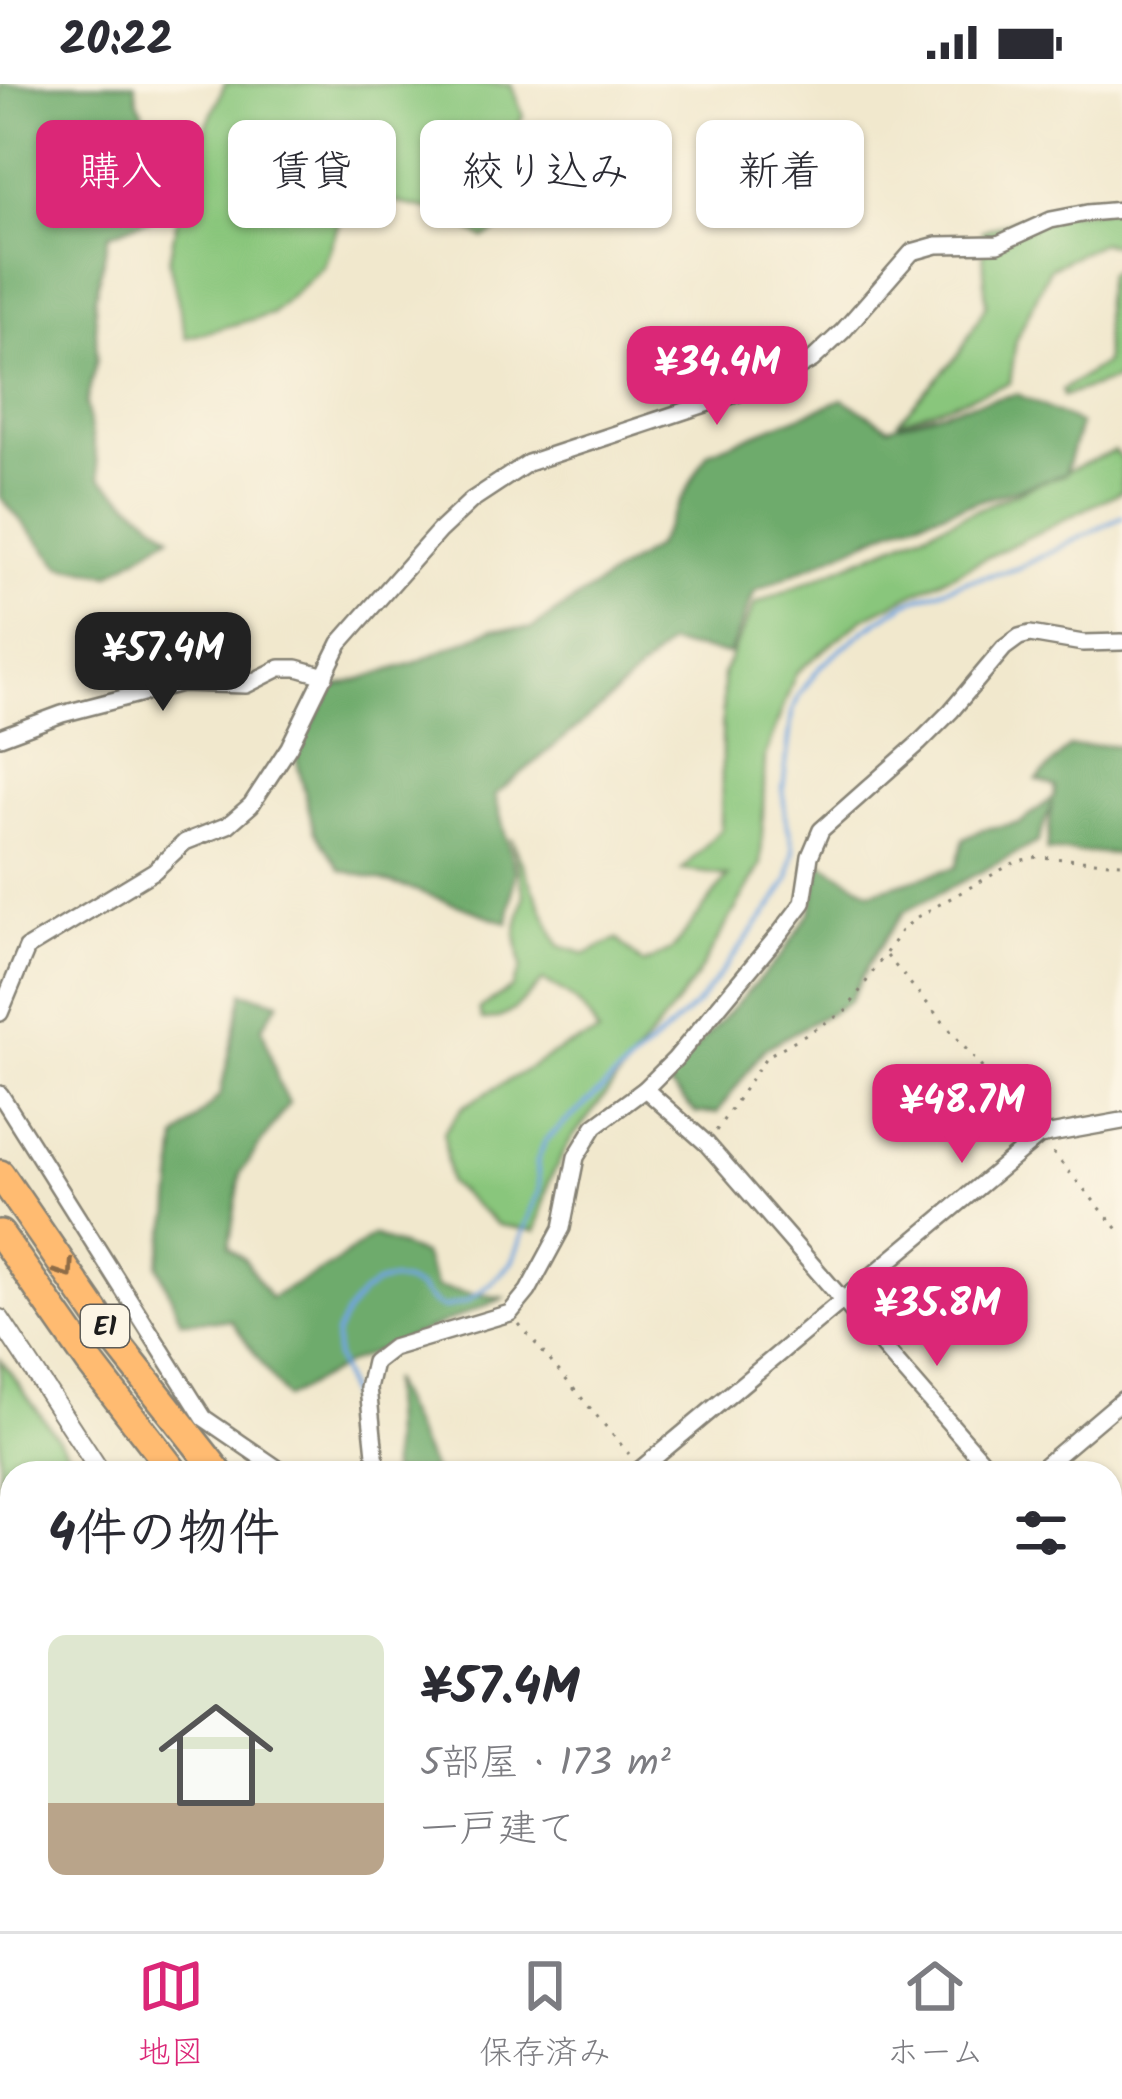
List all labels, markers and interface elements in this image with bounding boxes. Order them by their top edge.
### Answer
text: 20:22 [60,6,173,78]
chip: 購入 [36,120,204,228]
chip: 賃貸 [228,120,396,228]
chip: 絞り込み [420,120,672,228]
chip: 新着 [696,120,864,228]
pin: ¥34.4M [619,326,815,428]
text: ¥34.4M [654,334,780,396]
pin: ¥57.4M [65,612,261,714]
text: ¥57.4M [102,620,224,682]
pin: ¥48.7M [864,1064,1060,1166]
text: ¥48.7M [899,1072,1025,1134]
one-way arrow [52,1257,74,1279]
pin: ¥35.8M [839,1267,1035,1369]
text: ¥35.8M [874,1275,1000,1337]
road number: E1 [81,1305,129,1347]
text: 4件の物件 [48,1495,280,1576]
icon: filters [1008,1500,1074,1566]
text: ¥57.4M [420,1649,580,1730]
icon: home [144,1683,288,1827]
text: 5部屋 · 173 m² [420,1734,671,1796]
text: 一戸建て [420,1800,576,1862]
tab: 地図 [138,1953,204,2081]
tab: 保存済み [479,1953,611,2081]
tab: ホーム [887,1953,984,2081]

